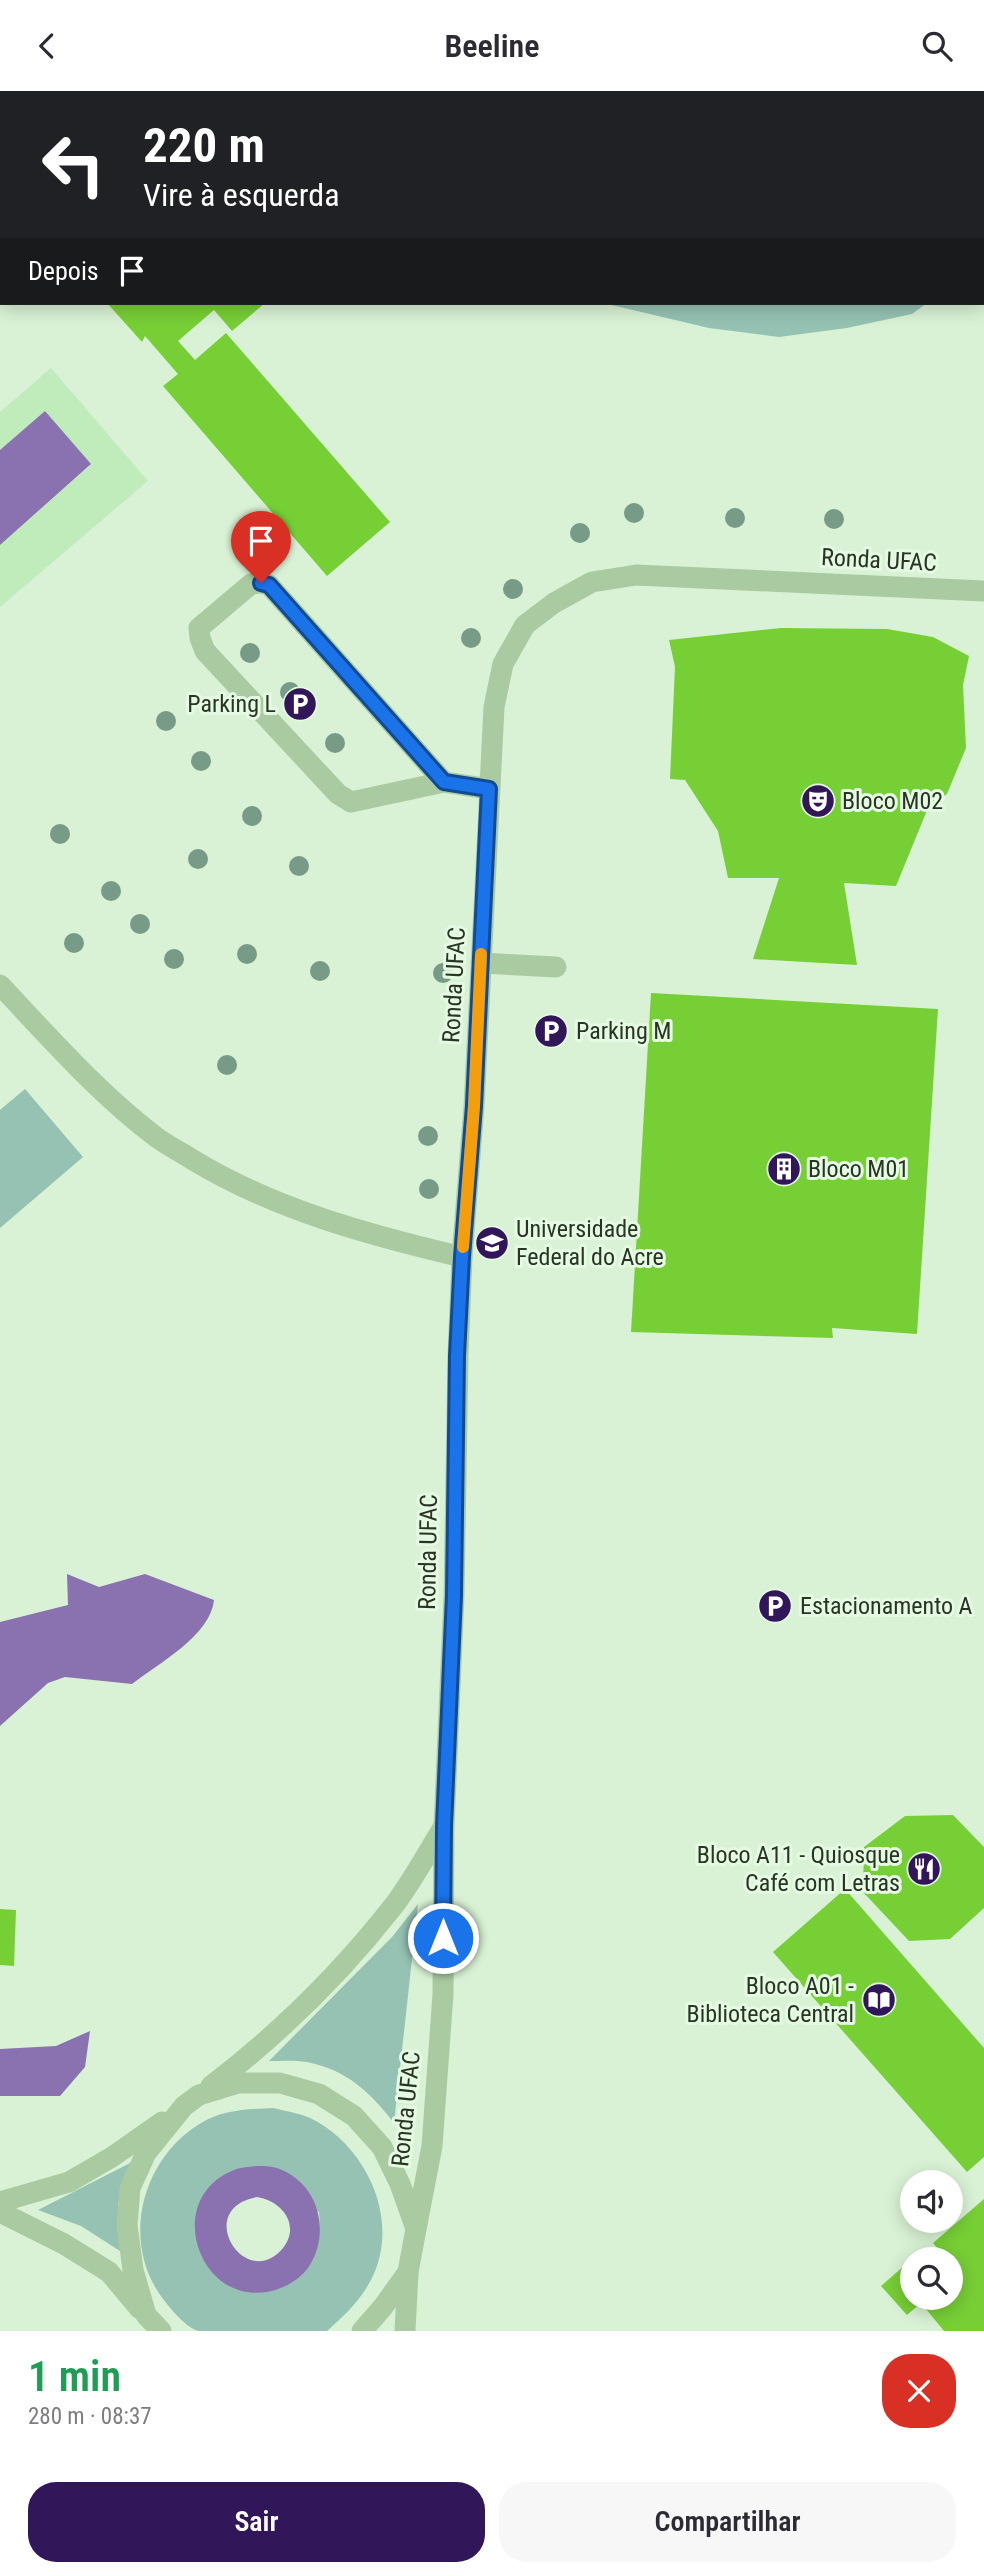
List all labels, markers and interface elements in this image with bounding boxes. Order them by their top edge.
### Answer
icon: back [28,27,66,65]
text: Beeline [444,27,540,65]
icon: search [918,27,956,65]
text: 220 m [143,117,265,174]
icon: left [28,119,119,210]
text: Vire à esquerda [143,176,339,214]
icon: arrive [113,252,151,290]
text: Depois [28,256,99,286]
pin [231,511,291,583]
icon: arrive [242,522,280,560]
street label: Ronda UFAC [821,543,937,577]
parking icon: Parking L [281,685,319,723]
place label: Parking L [187,690,276,718]
theatre icon: Bloco M02 [799,782,837,820]
place label: Bloco M02 [842,787,943,815]
street label: Ronda UFAC [437,927,471,1043]
parking icon: Parking M [532,1012,570,1050]
place label: Parking M [576,1017,671,1045]
building icon: Bloco M01 [765,1150,803,1188]
place label: Bloco M01 [808,1155,909,1183]
place label: Universidade Federal do Acre [516,1215,664,1271]
school or university icon: Universidade Federal do Acre [473,1224,511,1262]
street label: Ronda UFAC [413,1494,443,1610]
parking icon: Estacionamento A [756,1587,794,1625]
place label: Estacionamento A [800,1592,973,1620]
place label: Bloco A11 - Quiosque Café com Letras [697,1841,900,1897]
restaurant icon: Bloco A11 - Quiosque Café com Letras [905,1850,943,1888]
position arrow [406,1901,480,1975]
place label: Bloco A01 - Biblioteca Central [687,1972,854,2028]
library icon: Bloco A01 - Biblioteca Central [860,1981,898,2019]
street label: Ronda UFAC [386,2050,426,2168]
map controls [900,2170,963,2310]
button: sound [900,2170,963,2233]
button: search [900,2247,963,2310]
text: 1 min [28,2352,121,2401]
button: close [882,2354,956,2428]
text: 280 m · 08:37 [28,2403,152,2430]
button: Sair [28,2482,485,2562]
button: Compartilhar [499,2482,956,2562]

